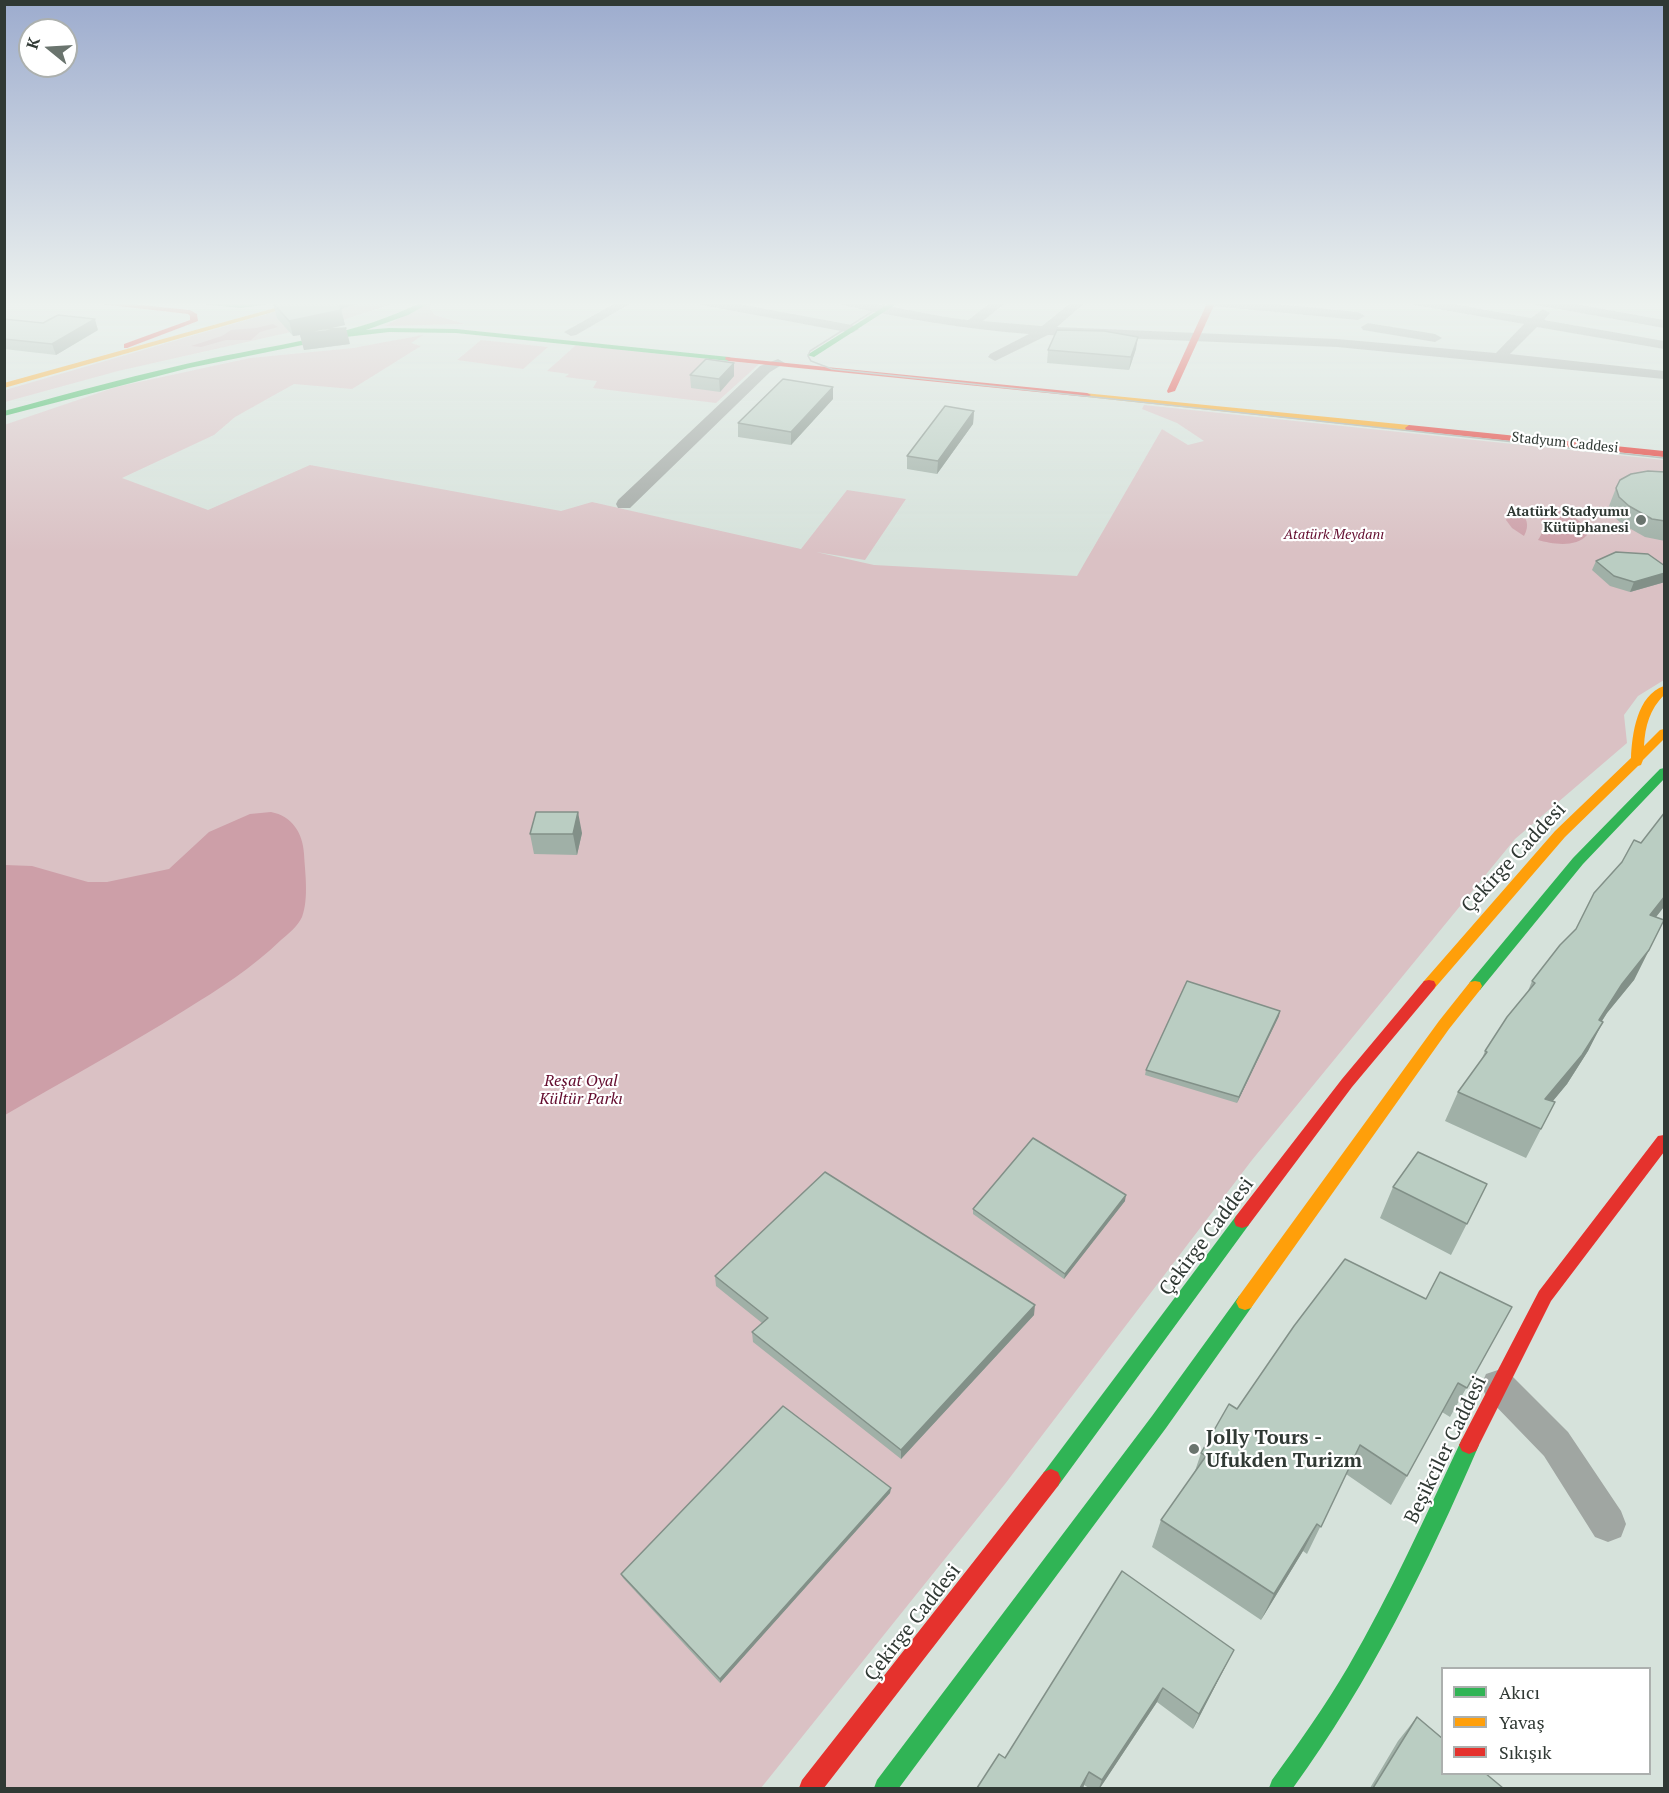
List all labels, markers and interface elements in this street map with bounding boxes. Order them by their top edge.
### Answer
north arrow [18,18,78,78]
text: K [21,34,45,52]
street label: Stadyum Caddesi [1511,429,1619,457]
place label: Atatürk Stadyumu Kütüphanesi [1506,504,1629,536]
marker: Atatürk Stadyumu Kütüphanesi [1634,513,1648,527]
park label: Atatürk Meydanı [1284,527,1384,543]
street label: Çekirge Caddesi [1457,798,1571,918]
park label: Reşat Oyal Kültür Parkı [539,1071,623,1109]
street label: Çekirge Caddesi [1155,1173,1259,1301]
street label: Beşikciler Caddesi [1400,1372,1492,1528]
place label: Jolly Tours - Ufukden Turizm [1206,1426,1362,1473]
marker: Jolly Tours - Ufukden Turizm [1187,1442,1201,1456]
street label: Çekirge Caddesi [860,1560,966,1686]
legend [1441,1667,1651,1775]
text: Akıcı [1499,1680,1540,1704]
text: Yavaş [1499,1710,1545,1734]
text: Sıkışık [1499,1740,1552,1764]

